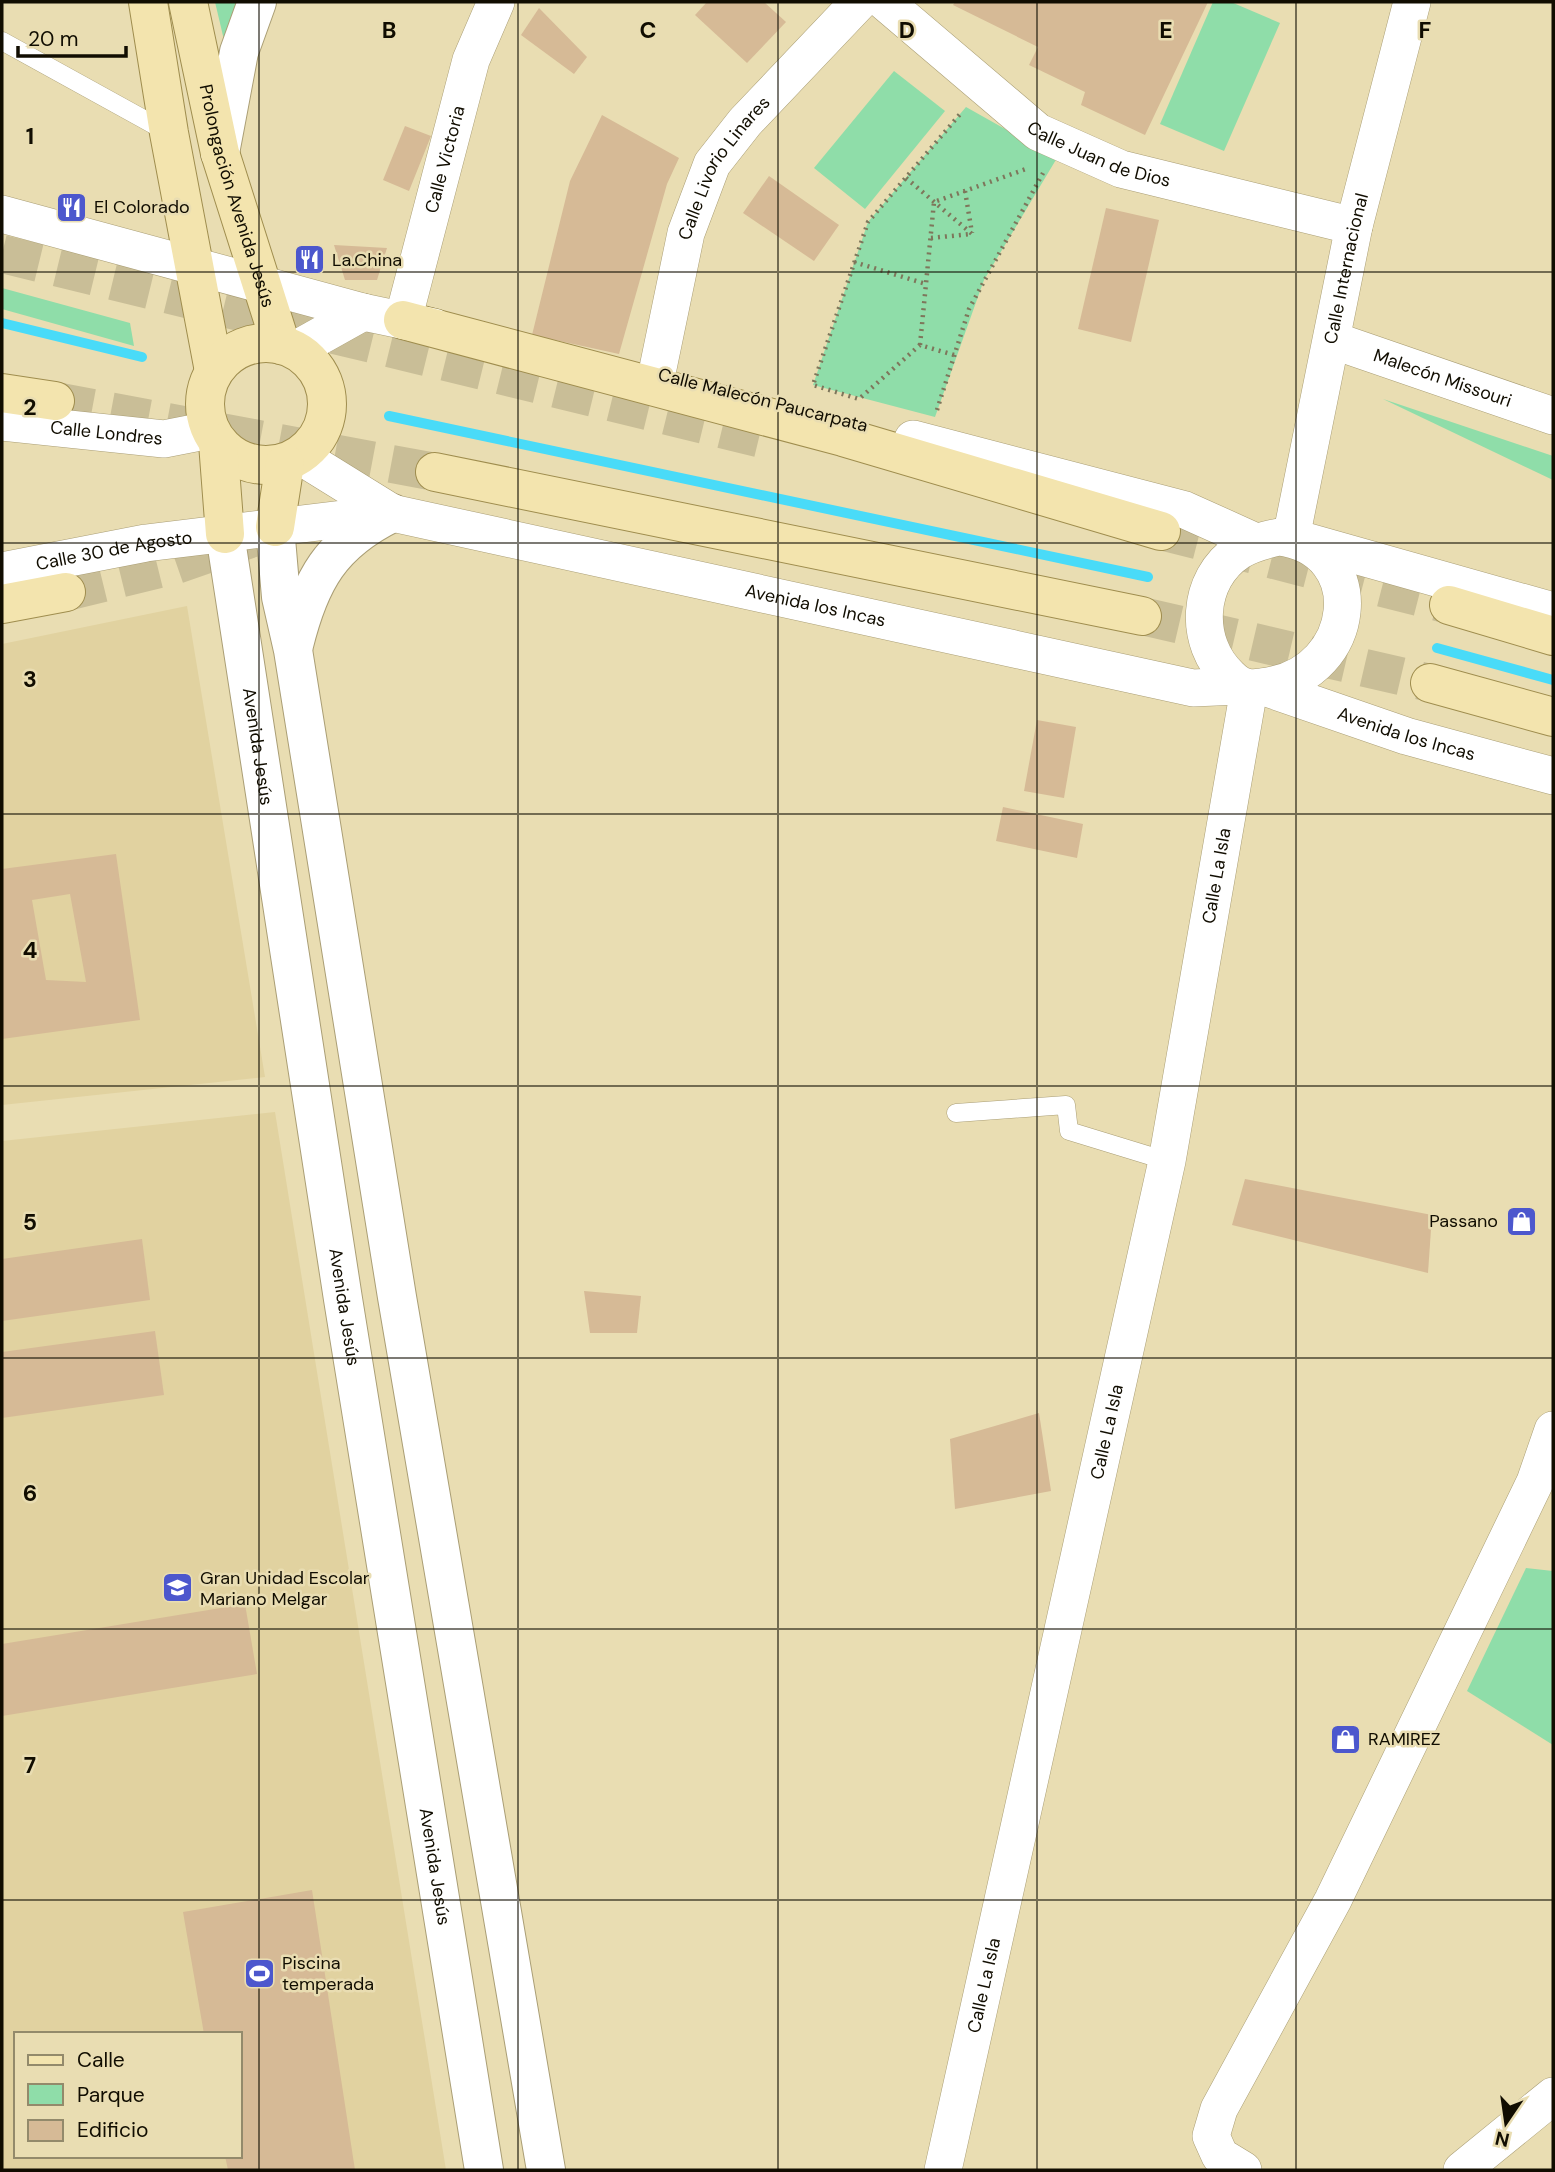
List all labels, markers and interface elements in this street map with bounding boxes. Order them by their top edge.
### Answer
scale bar [18,14,126,58]
text: B [382,15,396,45]
text: C [640,15,656,45]
text: D [899,15,915,45]
text: E [1159,15,1173,45]
text: F [1419,15,1432,45]
text: 20 m [28,25,79,53]
street label: Prolongación Avenida Jesús [194,82,280,310]
street label: Calle Livorio Linares [673,91,775,242]
street label: Calle Victoria [419,103,471,216]
street label: Calle Juan de Dios [1022,116,1173,193]
text: 1 [26,121,34,151]
restaurant icon: El Colorado [54,190,88,224]
street label: Calle Internacional [1318,191,1374,346]
place label: El Colorado [94,195,190,219]
restaurant icon: La.China [292,243,326,277]
place label: La.China [332,248,402,272]
street label: Malecón Missouri [1370,343,1515,413]
street label: Calle Malecón Paucarpata [656,362,870,438]
text: 2 [23,392,37,422]
street label: Calle Londres [49,415,164,451]
street label: Calle 30 de Agosto [34,525,194,576]
street label: Avenida los Incas [743,579,888,633]
text: 3 [23,664,37,694]
street label: Avenida Jesús [237,686,279,807]
street label: Avenida los Incas [1334,701,1478,766]
street label: Calle La Isla [1196,826,1237,926]
text: 4 [23,935,38,965]
shop icon: Passano [1504,1204,1538,1238]
text: 5 [23,1207,37,1237]
place label: Passano [1429,1209,1498,1233]
street label: Avenida Jesús [323,1246,366,1367]
street label: Calle La Isla [1085,1382,1129,1482]
text: 6 [23,1478,37,1508]
place label: Gran Unidad Escolar Mariano Melgar [200,1566,370,1611]
school or university icon: Gran Unidad Escolar Mariano Melgar [160,1571,194,1605]
shop icon: RAMIREZ [1328,1722,1362,1756]
place label: RAMIREZ [1368,1727,1441,1751]
text: 7 [24,1750,36,1780]
street label: Avenida Jesús [414,1806,456,1927]
street label: Calle La Isla [962,1936,1006,2035]
place label: Piscina temperada [282,1951,374,1996]
sports icon: Piscina temperada [242,1956,276,1990]
legend [14,2032,242,2158]
text: Calle [77,2046,125,2074]
text: Parque [77,2081,145,2109]
north arrow [1471,2088,1541,2158]
text: Edificio [77,2116,148,2144]
text: N [1493,2125,1512,2153]

